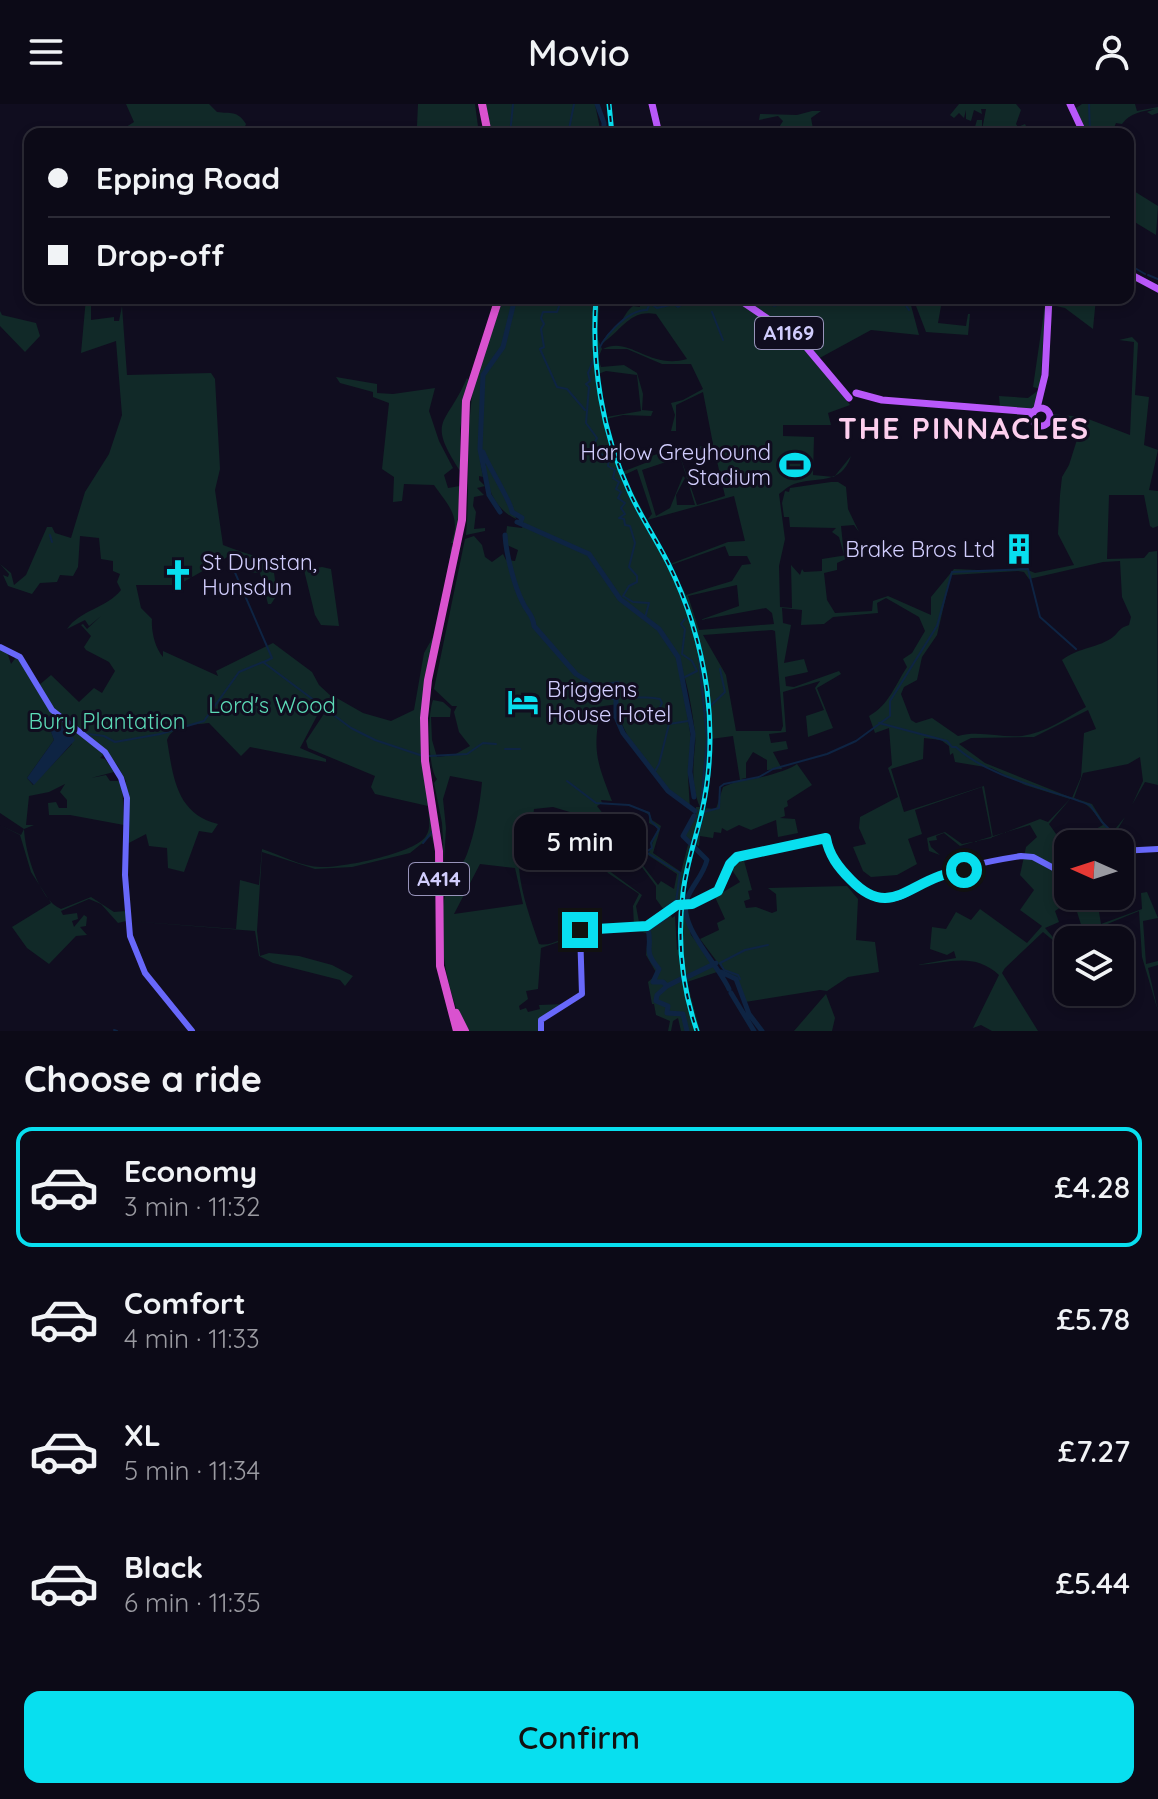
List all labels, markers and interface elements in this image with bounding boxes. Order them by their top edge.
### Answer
icon: menu [24,30,68,74]
text: Movio [528,30,630,75]
icon: person [1090,30,1134,74]
text: Epping Road [96,159,280,197]
text: Drop-off [96,236,224,274]
road number: A1169 [755,317,823,349]
district label: THE PINNACLES [838,409,1090,447]
place label: Harlow Greyhound Stadium [580,438,771,491]
sports icon: Harlow Greyhound Stadium [778,448,812,482]
building icon: Brake Bros Ltd [1002,532,1036,566]
place label: Brake Bros Ltd [845,535,995,563]
place label: St Dunstan, Hunsdun [202,548,317,601]
church icon: St Dunstan, Hunsdun [161,558,195,592]
place label: Briggens House Hotel [547,675,671,728]
hotel icon: Briggens House Hotel [506,685,540,719]
park label: Lord's Wood [208,691,336,719]
park label: Bury Plantation [29,707,186,735]
callout: 5 min [514,814,646,870]
text: 5 min [546,825,614,858]
north arrow [1054,830,1134,910]
map controls [1054,830,1134,1006]
route start [946,852,982,888]
road number: A414 [409,863,469,895]
route end [562,912,598,948]
button: layers [1054,926,1134,1006]
text: Choose a ride [24,1056,262,1101]
icon: car [28,1151,100,1223]
text: Economy [124,1152,257,1190]
text: £4.28 [1054,1168,1130,1206]
text: 3 min · 11:32 [124,1190,260,1223]
icon: car [28,1283,100,1355]
text: Comfort [124,1284,245,1322]
text: £5.78 [1056,1300,1130,1338]
text: 4 min · 11:33 [124,1322,260,1355]
icon: car [28,1415,100,1487]
text: XL [124,1416,161,1454]
text: £7.27 [1058,1432,1130,1470]
text: 5 min · 11:34 [124,1454,260,1487]
icon: car [28,1547,100,1619]
text: Black [124,1548,203,1586]
text: £5.44 [1055,1564,1130,1602]
text: 6 min · 11:35 [124,1586,261,1619]
button: Confirm [24,1691,1134,1783]

